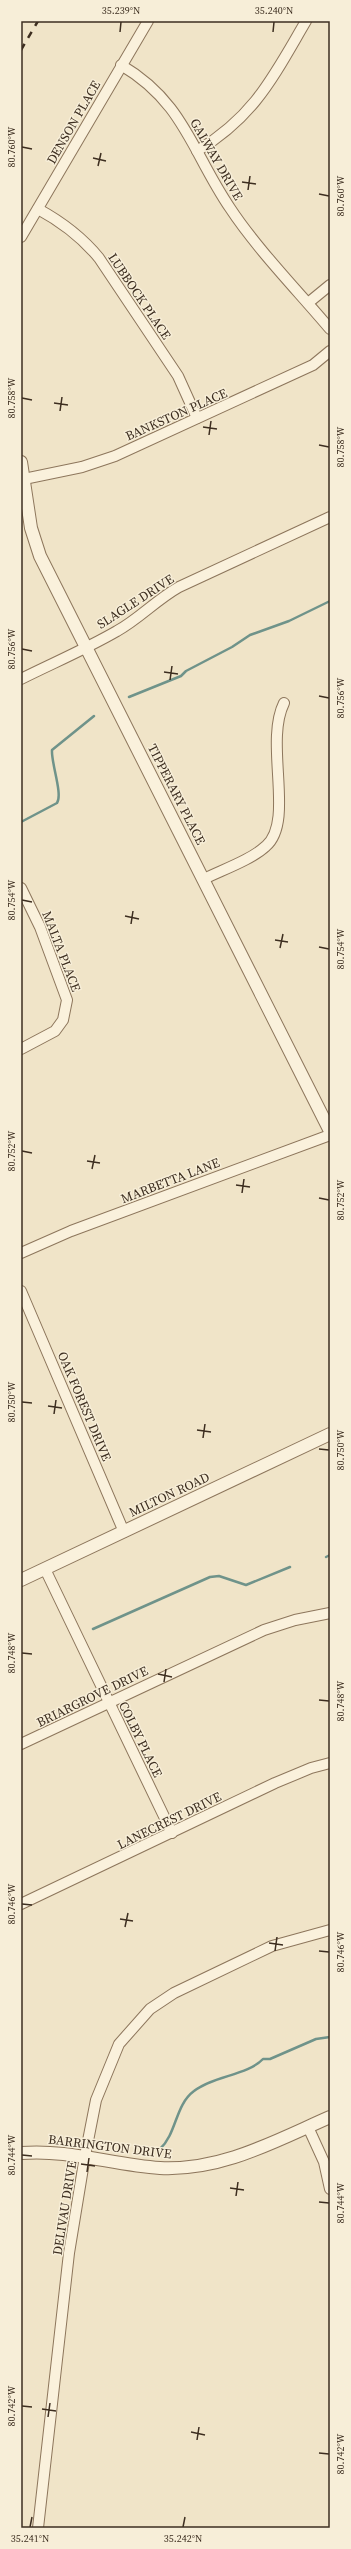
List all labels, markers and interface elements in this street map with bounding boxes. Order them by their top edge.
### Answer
text: 35.239°N [102,4,140,17]
text: 35.240°N [255,4,293,17]
street label: DENSON PLACE [43,77,104,167]
street label: GALWAY DRIVE [186,115,247,203]
text: 80.760°W [5,126,18,167]
text: 80.760°W [334,175,347,216]
street label: LUBBOCK PLACE [104,250,175,343]
text: 80.758°W [5,377,18,418]
street label: BANKSTON PLACE [123,384,230,445]
text: 80.758°W [334,426,347,467]
street label: SLAGLE DRIVE [94,570,177,633]
text: 80.756°W [5,628,18,669]
text: 80.756°W [334,677,347,718]
street label: TIPPERARY PLACE [144,741,209,848]
text: 80.754°W [5,879,18,920]
street label: MALTA PLACE [38,908,85,994]
text: 80.754°W [334,928,347,969]
text: 80.752°W [5,1130,18,1171]
street label: MARBETTA LANE [118,1154,222,1207]
text: 80.752°W [334,1179,347,1220]
street label: OAK FOREST DRIVE [54,1349,115,1464]
text: 80.750°W [5,1381,18,1422]
text: 80.750°W [334,1429,347,1470]
street label: MILTON ROAD [126,1468,212,1521]
text: 80.748°W [5,1632,18,1673]
street label: BRIARGROVE DRIVE [34,1662,151,1731]
text: 80.748°W [334,1680,347,1721]
street label: COLBY PLACE [115,1698,166,1780]
street label: LANECREST DRIVE [114,1788,224,1853]
text: 80.746°W [5,1883,18,1924]
text: 80.746°W [334,1931,347,1972]
street label: BARRINGTON DRIVE [47,2131,173,2163]
text: 80.744°W [5,2134,18,2175]
street label: DELIVAU DRIVE [49,2160,80,2256]
text: 80.744°W [334,2182,347,2223]
text: 80.742°W [5,2385,18,2426]
text: 80.742°W [334,2433,347,2474]
text: 35.241°N [11,2532,49,2545]
text: 35.242°N [164,2532,202,2545]

